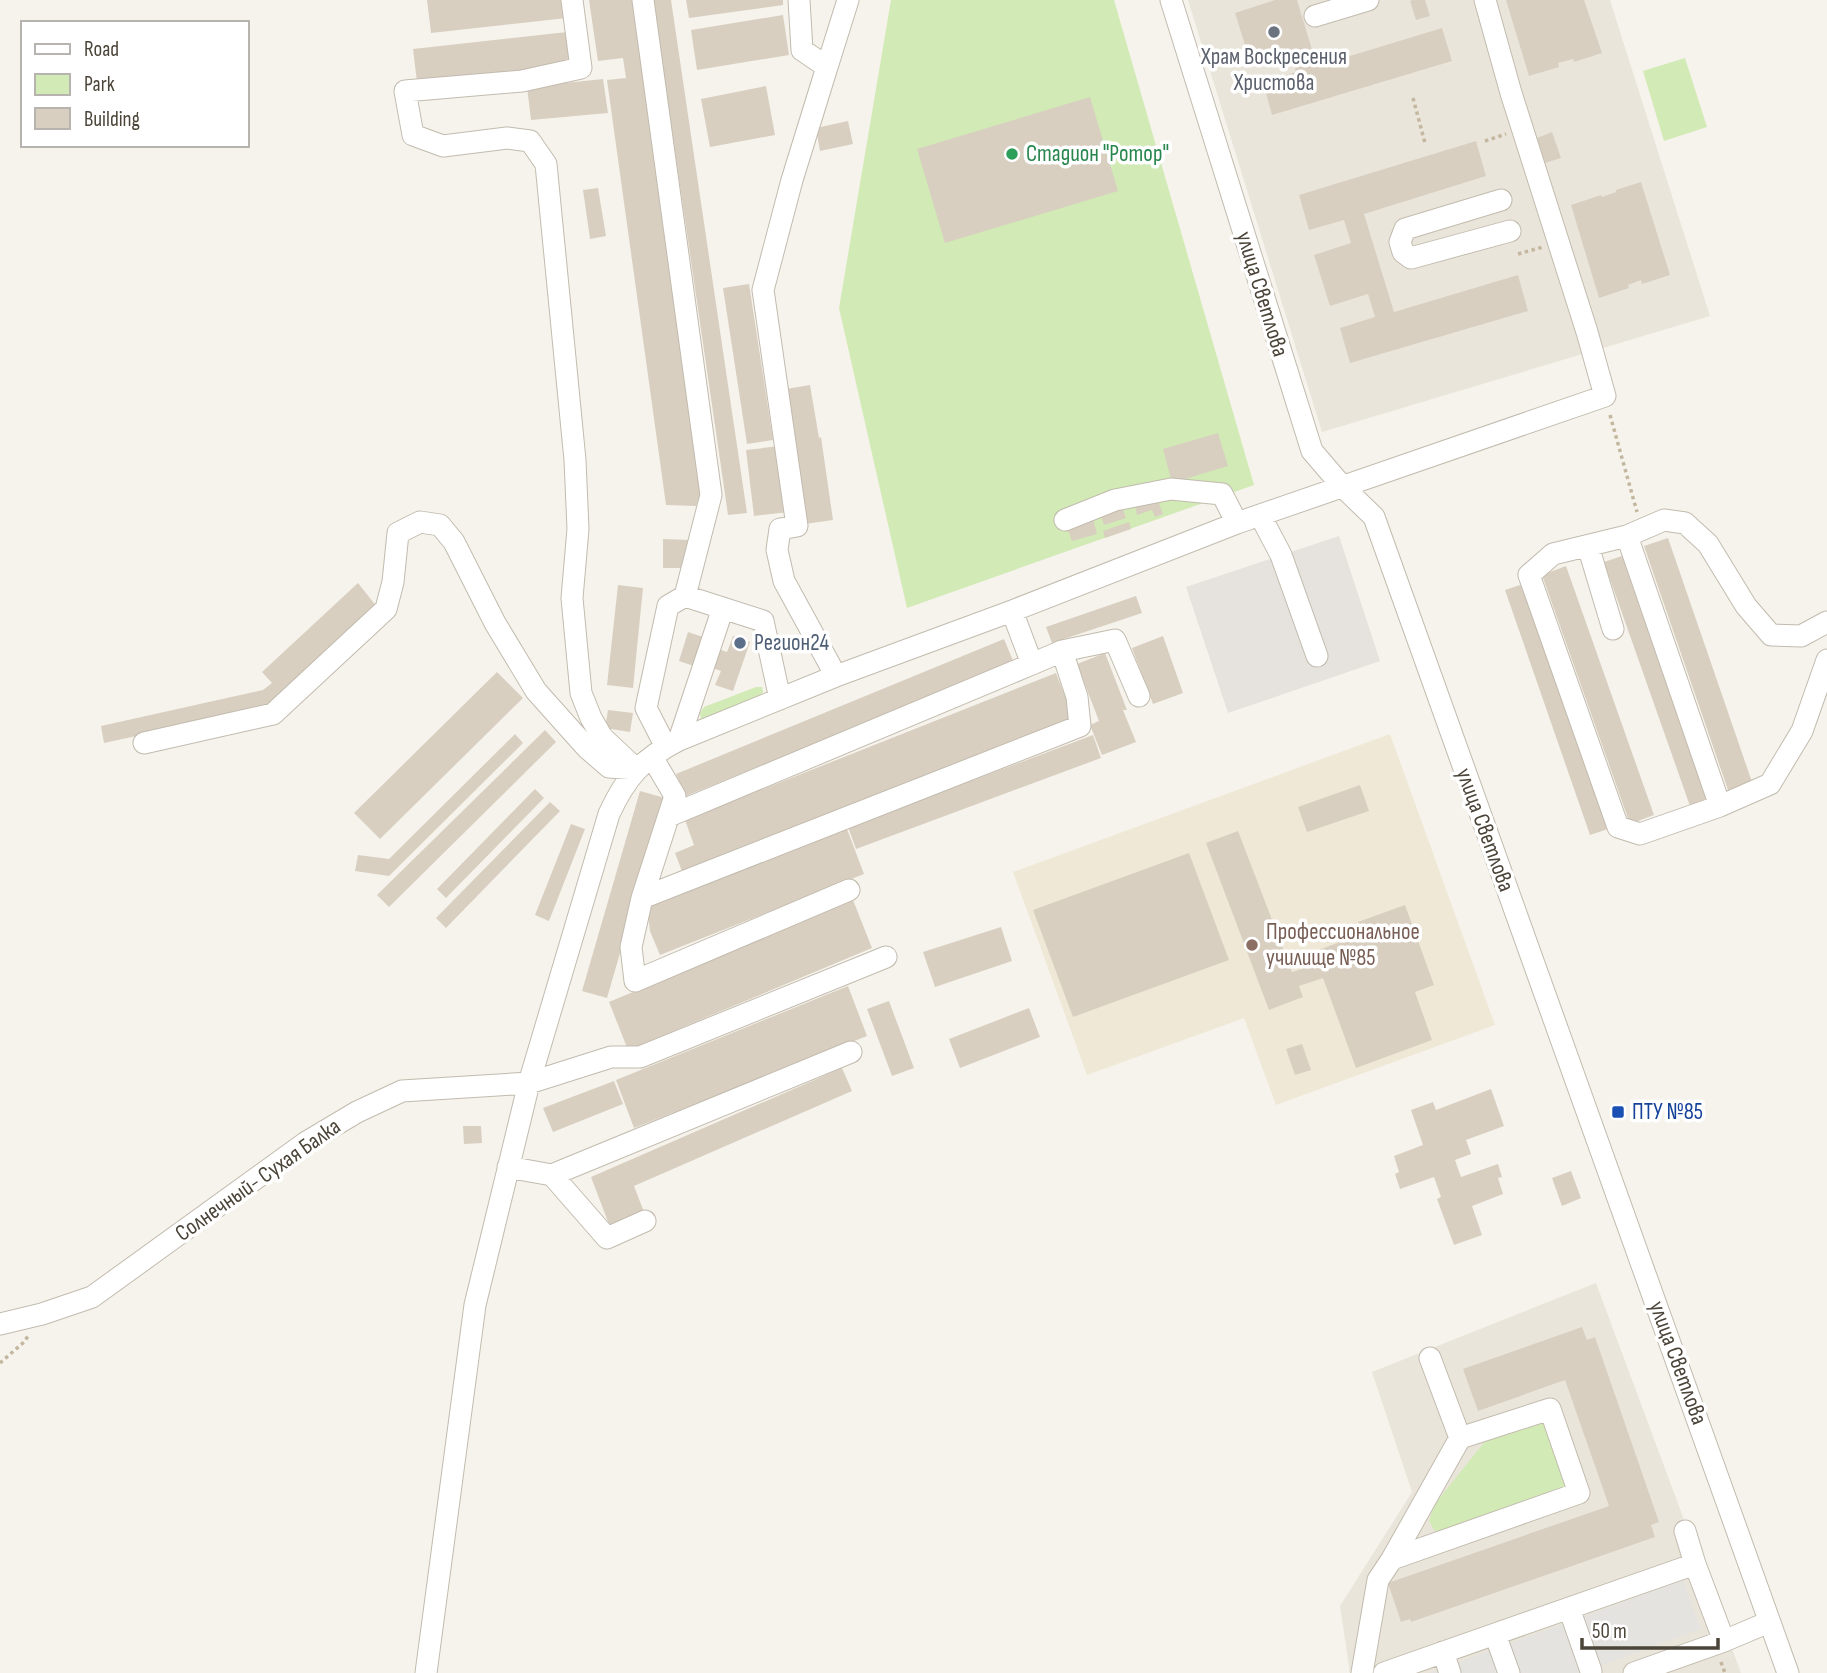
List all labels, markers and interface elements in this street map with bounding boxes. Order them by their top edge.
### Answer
legend [21,21,248,147]
marker: Храм Воскресения Христова [1266,24,1282,40]
text: Road [84,37,119,62]
place label: Храм Воскресения Христова [1200,43,1347,97]
text: Park [84,72,115,97]
text: Building [84,107,140,132]
place label: Стадион "Ротор" [1026,140,1169,168]
marker: Стадион "Ротор" [1004,146,1020,162]
street label: улица Светлова [1230,228,1294,360]
place label: Регион24 [754,629,830,657]
marker: Регион24 [732,635,748,651]
street label: улица Светлова [1450,764,1520,896]
place label: Профессиональное училище №85 [1266,918,1420,972]
marker: Профессиональное училище №85 [1244,937,1260,953]
place label: ПТУ №85 [1632,1098,1703,1126]
marker: ПТУ №85 [1610,1104,1626,1120]
street label: Солнечный- Сухая Балка [170,1112,346,1248]
street label: улица Светлова [1643,1297,1713,1429]
scale bar [1582,1606,1718,1650]
text: 50 m [1592,1619,1627,1644]

